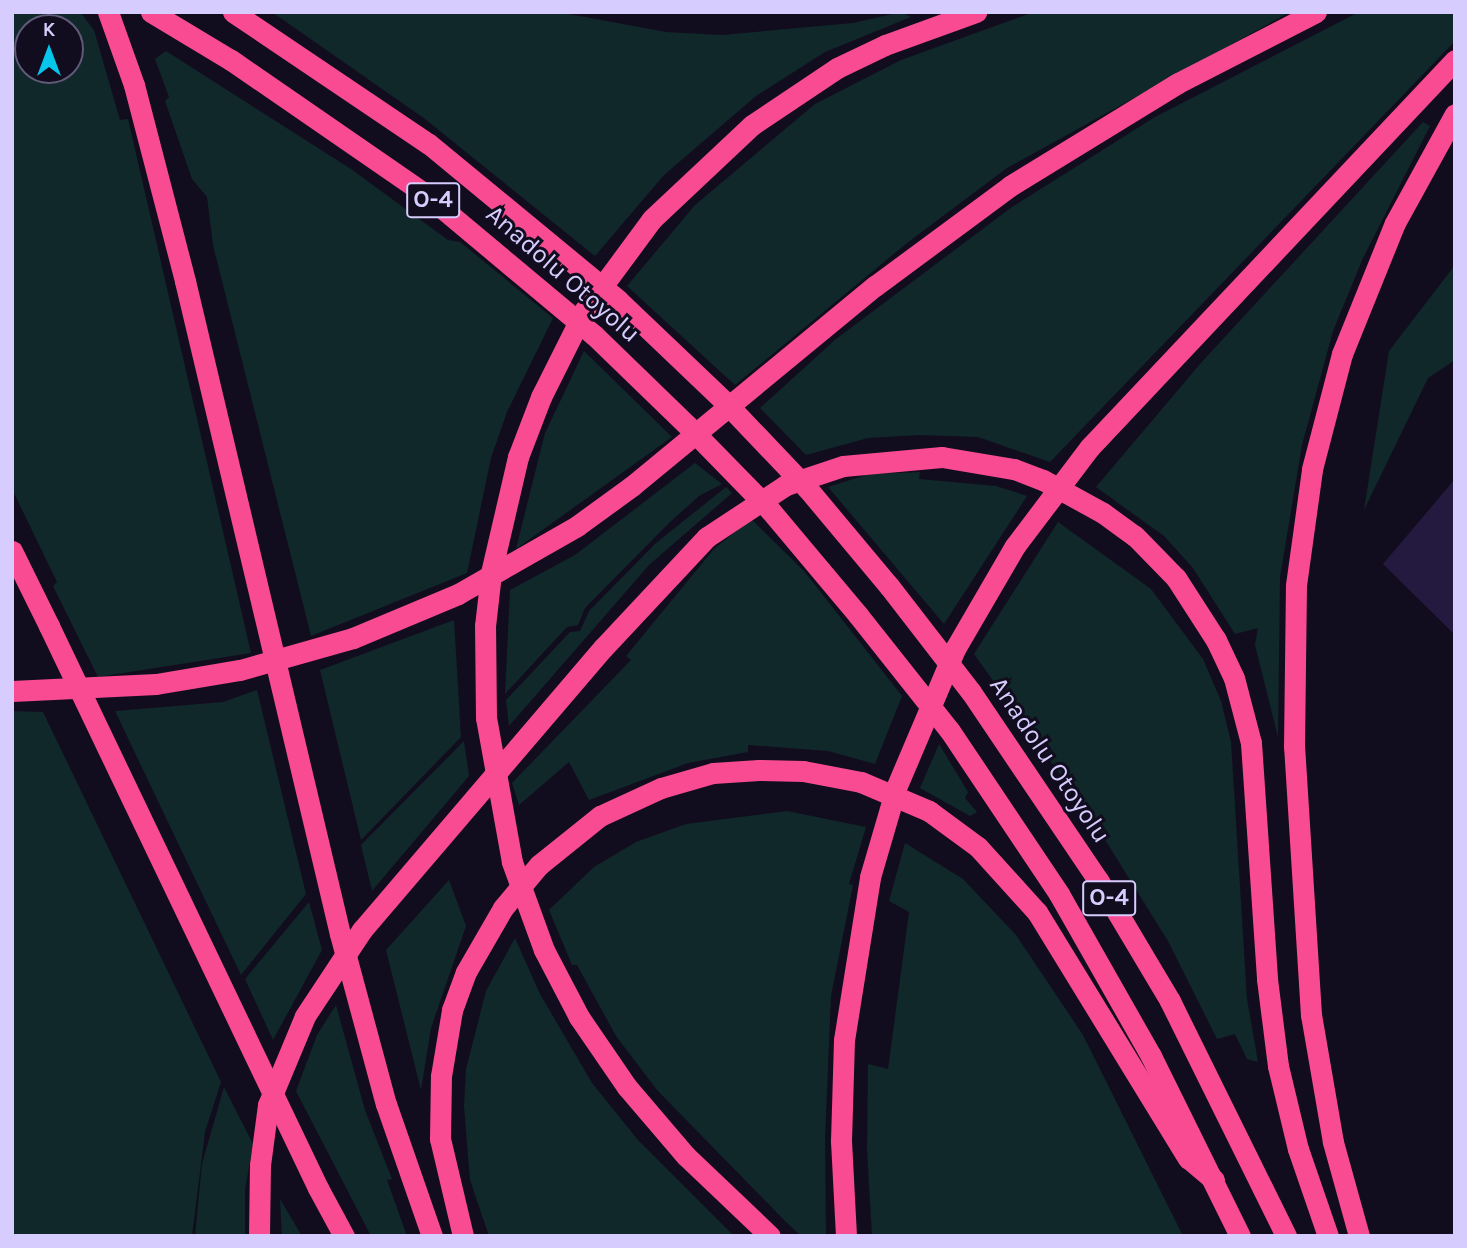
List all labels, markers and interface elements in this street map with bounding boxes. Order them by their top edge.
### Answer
north arrow [14,14,84,84]
text: K [43,19,55,41]
road number: O-4 [405,180,461,220]
street label: Anadolu Otoyolu [480,199,646,349]
street label: Anadolu Otoyolu [983,671,1117,849]
road number: O-4 [1081,877,1137,918]

